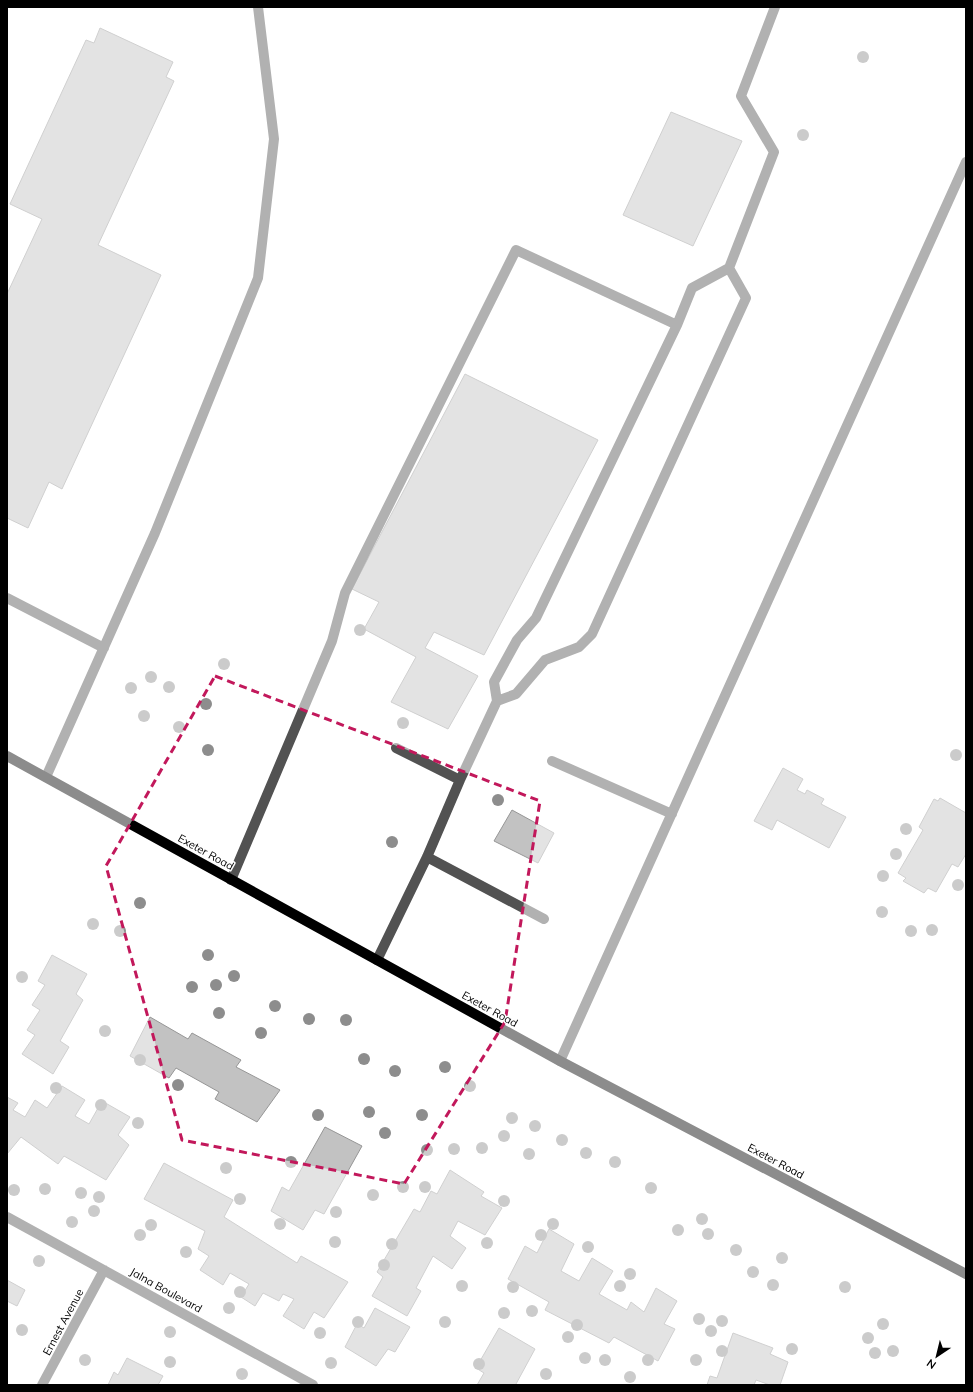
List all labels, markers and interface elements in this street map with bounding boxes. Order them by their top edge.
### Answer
street label: Exeter Road [176,831,236,873]
street label: Exeter Road [460,988,520,1030]
street label: Exeter Road [745,1140,807,1182]
street label: Jalna Boulevard [128,1264,204,1316]
street label: Ernest Avenue [40,1286,86,1358]
north arrow [917,1336,957,1376]
text: N [924,1356,939,1372]

